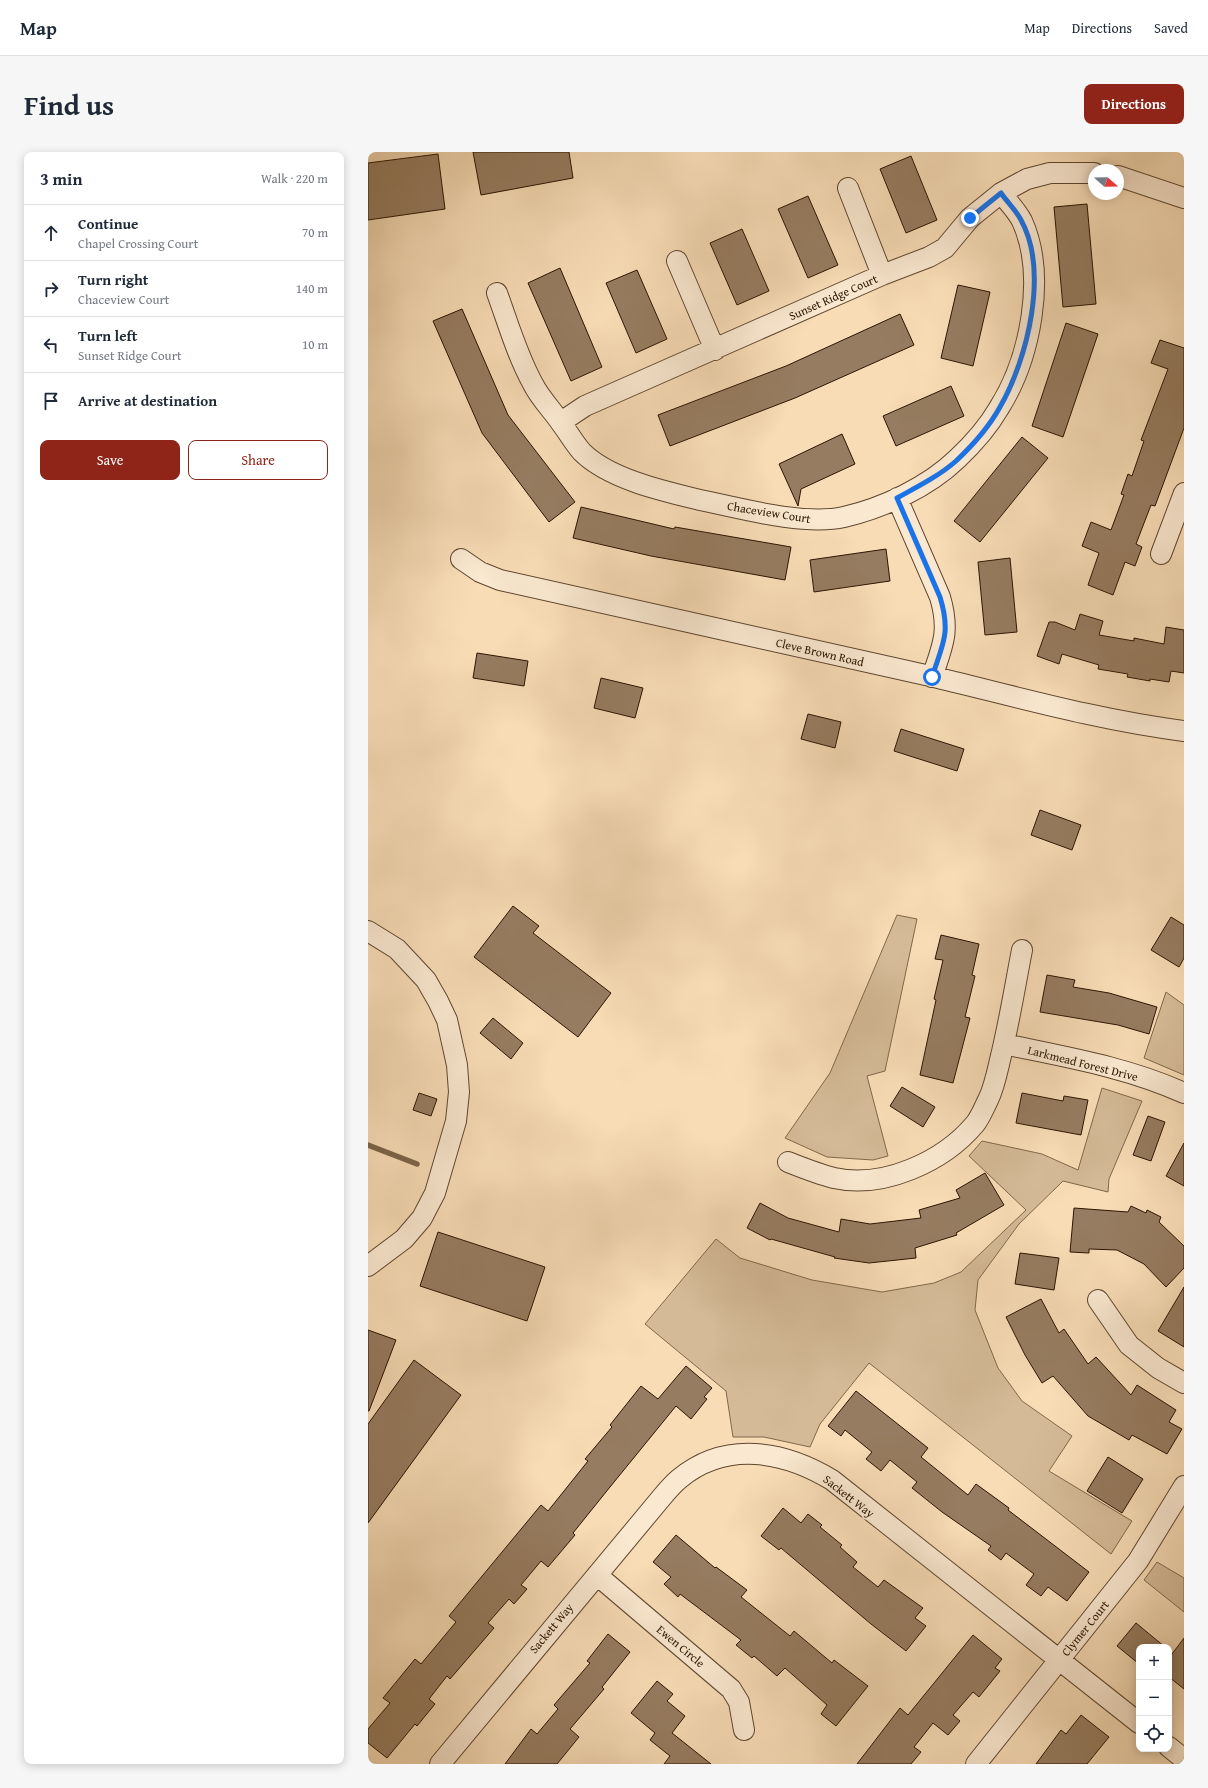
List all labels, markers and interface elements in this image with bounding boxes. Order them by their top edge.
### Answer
text: Map [20,14,57,42]
text: Map [1024,18,1050,38]
text: Directions [1072,18,1132,38]
text: Saved [1154,18,1188,38]
text: Find us [24,84,114,125]
button: Directions [1084,84,1184,124]
north arrow [1088,164,1124,200]
text: 3 min [40,166,82,191]
text: Walk · 220 m [261,169,328,188]
route end [961,209,979,227]
text: Continue [78,213,139,234]
icon: ahead [40,222,62,244]
text: 70 m [302,223,328,242]
text: Chapel Crossing Court [78,234,198,253]
text: Turn right [78,269,149,290]
street label: Sunset Ridge Court [786,269,881,324]
icon: right [40,278,62,300]
text: 140 m [296,279,328,298]
text: Chaceview Court [78,290,169,309]
text: Turn left [78,325,137,346]
icon: left [40,334,62,356]
text: 10 m [302,335,328,354]
text: Sunset Ridge Court [78,346,182,365]
icon: arrive [40,390,62,412]
text: Arrive at destination [78,390,217,411]
button: Save [40,440,180,480]
button: Share [188,440,328,480]
street label: Chaceview Court [726,497,813,527]
street label: Cleve Brown Road [774,634,866,671]
route start [923,668,941,686]
street label: Larkmead Forest Drive [1026,1041,1140,1085]
street label: Sackett Way [820,1471,878,1521]
street label: Clymer Court [1057,1596,1113,1659]
street label: Sackett Way [525,1599,577,1657]
street label: Ewen Circle [653,1621,709,1671]
map controls [1136,1644,1172,1752]
button: + [1136,1644,1172,1680]
button: − [1136,1680,1172,1716]
button: locate [1136,1716,1172,1752]

